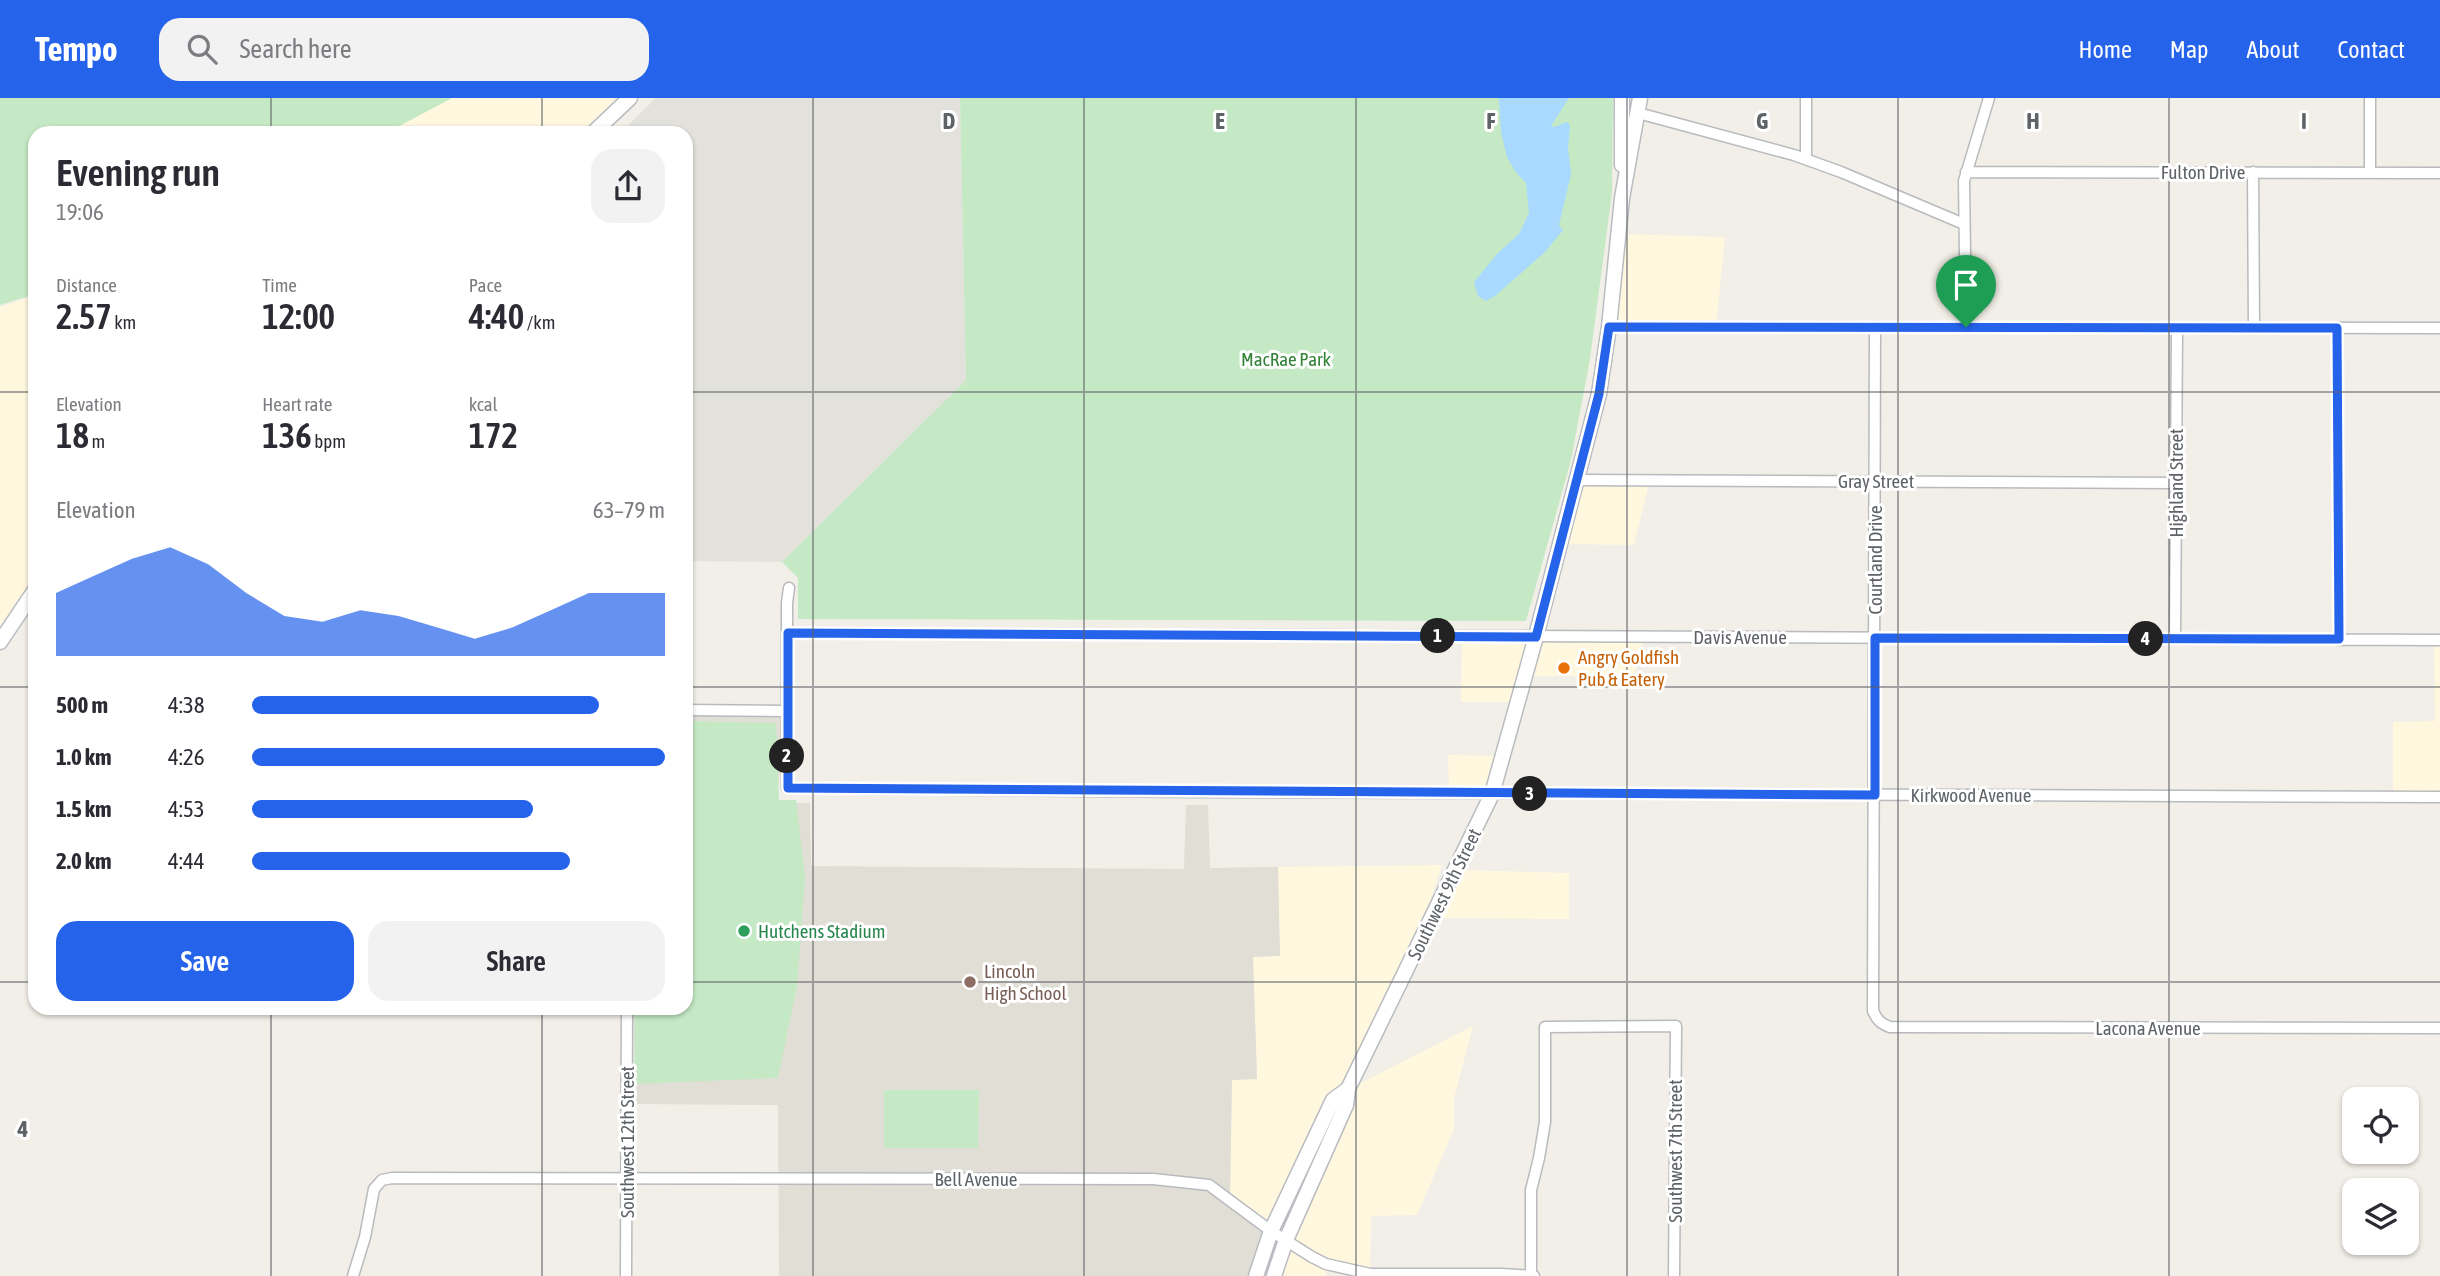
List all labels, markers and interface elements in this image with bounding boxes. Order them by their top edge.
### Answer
search box [159,18,649,81]
text: Tempo [35,30,117,68]
icon: search [183,30,221,68]
text: Search here [239,34,352,64]
text: Home [2078,36,2132,63]
text: Map [2170,36,2208,63]
text: About [2246,36,2299,63]
text: Contact [2337,36,2405,63]
text: D [943,108,956,134]
text: E [1215,108,1225,134]
text: F [1486,108,1496,134]
text: G [1756,108,1768,134]
text: H [2026,108,2040,134]
text: I [2301,108,2307,134]
button: share [591,149,665,223]
text: Evening run [56,151,220,194]
street label: Fulton Drive [2161,161,2245,183]
text: 19:06 [56,199,104,225]
pin [1936,255,1996,327]
icon: arrive [1947,266,1985,304]
text: Distance [56,274,117,296]
text: Time [262,274,297,296]
text: Pace [469,274,502,296]
text: 2.57 [56,296,112,336]
text: 12:00 [262,296,335,336]
text: 4:40 [469,296,524,336]
text: km [112,311,136,333]
text: /km [524,311,555,333]
park label: MacRae Park [1241,348,1332,370]
text: Elevation [56,393,122,415]
text: Heart rate [262,393,332,415]
text: kcal [469,393,498,415]
text: 18 [56,415,89,455]
text: 136 [262,415,312,455]
text: 172 [469,415,518,455]
street label: Highland Street [2165,428,2187,538]
text: m [89,430,105,452]
text: bpm [312,430,346,452]
street label: Gray Street [1838,470,1914,492]
text: Elevation [56,497,136,523]
text: 63–79 m [593,497,665,523]
street label: Courtland Drive [1864,505,1886,615]
pin: 1 [1420,618,1456,654]
pin: 4 [2128,622,2164,656]
text: 1 [1433,624,1442,646]
street label: Davis Avenue [1693,626,1787,648]
text: 4 [2141,627,2150,649]
place label: Angry Goldfish Pub & Eatery [1578,646,1679,690]
marker: Angry Goldfish Pub & Eatery [1556,660,1572,676]
text: 500 m [56,692,108,718]
text: 4:38 [168,692,205,718]
pin: 2 [770,738,804,774]
text: 1.0 km [56,744,112,770]
text: 4:26 [168,744,205,770]
text: 2 [782,744,791,766]
pin: 3 [1512,776,1548,812]
text: 3 [1525,782,1534,804]
street label: Kirkwood Avenue [1911,784,2031,806]
text: 1.5 km [56,796,112,822]
text: 4:53 [168,796,205,822]
street label: Southwest 9th Street [1403,825,1485,963]
text: 2.0 km [56,848,112,874]
text: 4:44 [168,848,205,874]
place label: Hutchens Stadium [758,920,885,942]
button: Save [56,921,354,1001]
button: Share [368,921,665,1001]
marker: Hutchens Stadium [736,923,752,939]
place label: Lincoln High School [984,960,1067,1004]
marker: Lincoln High School [962,974,978,990]
street label: Lacona Avenue [2095,1017,2201,1039]
street label: Southwest 12th Street [616,1066,638,1218]
street label: Southwest 7th Street [1664,1079,1686,1223]
map controls [2342,1087,2419,1255]
button: locate [2342,1087,2419,1164]
text: 4 [17,1116,29,1142]
street label: Bell Avenue [935,1168,1017,1190]
button: layers [2342,1178,2419,1255]

